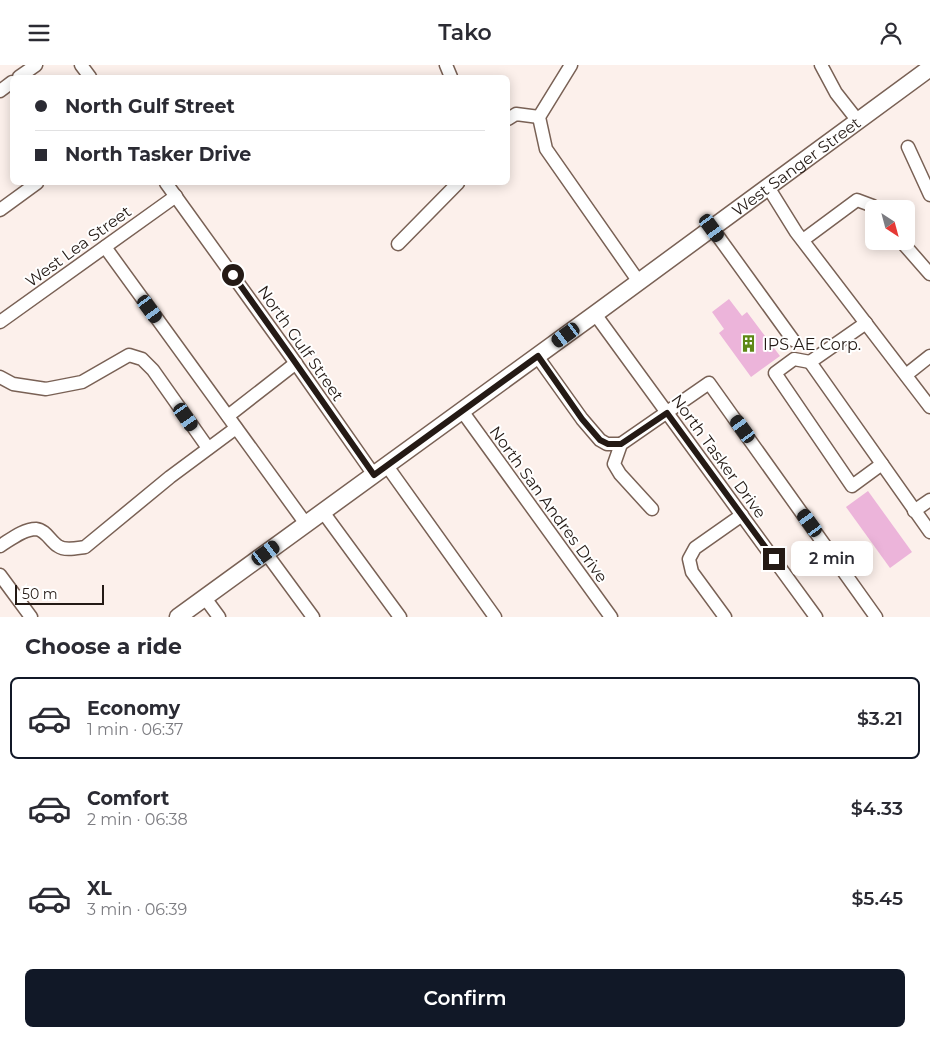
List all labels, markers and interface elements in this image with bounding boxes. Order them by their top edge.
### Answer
icon: menu [25,19,53,47]
text: Tako [438,19,492,46]
icon: person [877,19,905,47]
text: North Gulf Street [65,95,235,118]
street label: West Sanger Street [728,113,865,220]
text: North Tasker Drive [65,143,251,166]
north arrow [865,200,915,250]
map controls [865,200,915,250]
street label: West Lea Street [22,201,135,291]
car [697,211,726,245]
route start [222,264,244,286]
street label: North Gulf Street [254,282,348,405]
car [135,292,164,326]
car [549,320,582,350]
building icon: IPS AE Corp. [739,334,759,354]
place label: IPS AE Corp. [763,335,861,354]
street label: North Tasker Drive [667,391,770,522]
car [171,400,200,434]
car [728,412,757,446]
street label: North San Andres Drive [486,422,612,586]
car [795,506,824,540]
car [249,538,282,568]
callout: 2 min [792,541,874,577]
route end [763,548,785,570]
text: 2 min [809,549,855,568]
scale bar [15,582,104,605]
text: 50 m [22,585,58,603]
text: Choose a ride [25,633,182,660]
icon: car [27,696,72,741]
text: Economy [87,697,180,720]
text: $3.21 [857,707,903,730]
text: 1 min · 06:37 [87,720,183,739]
icon: car [27,786,72,831]
text: Comfort [87,787,169,810]
text: $4.33 [851,797,903,820]
text: 2 min · 06:38 [87,810,188,829]
icon: car [27,876,72,921]
text: XL [87,877,112,900]
text: $5.45 [851,887,903,910]
text: 3 min · 06:39 [87,900,187,919]
button: Confirm [25,969,905,1027]

